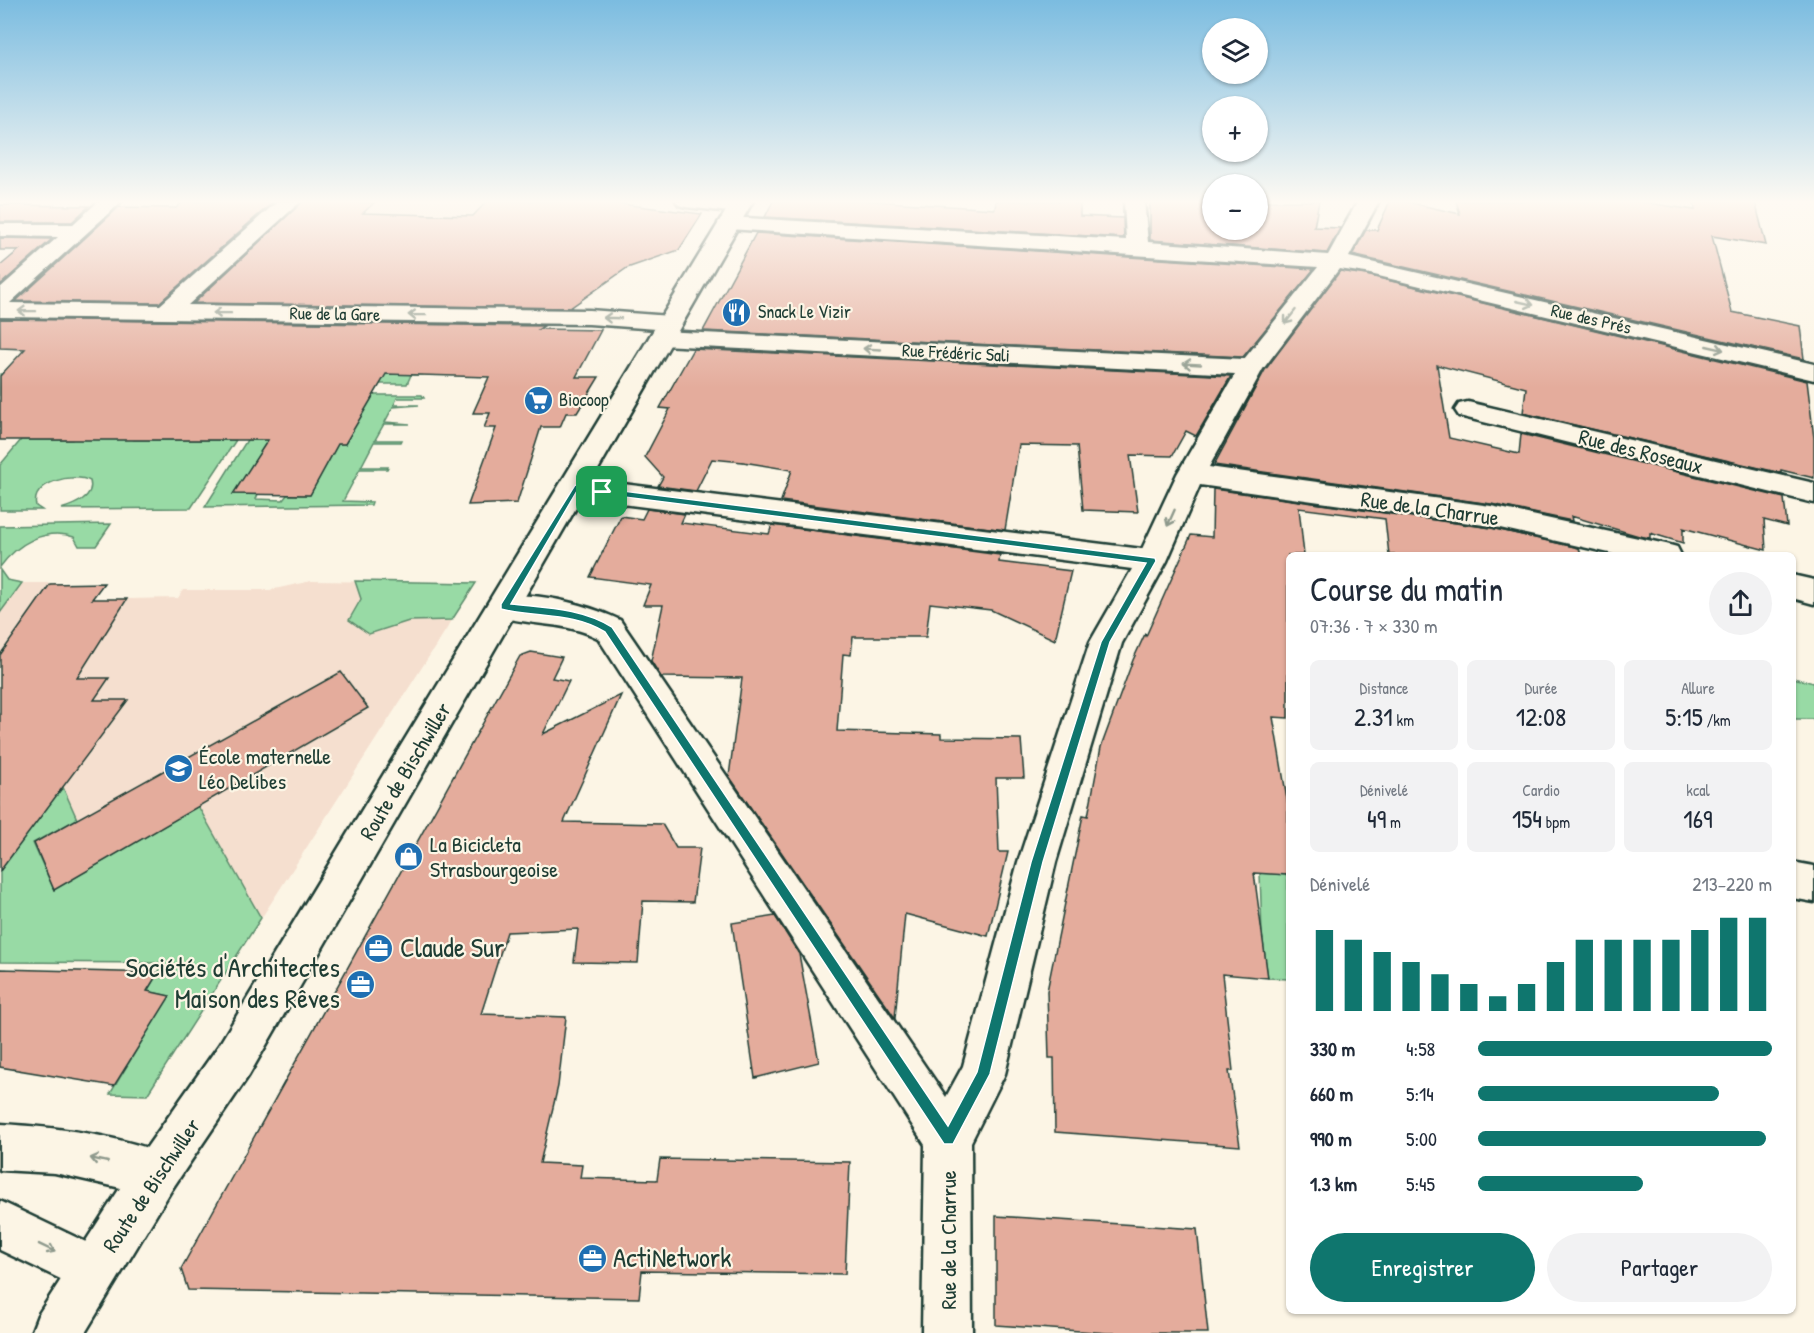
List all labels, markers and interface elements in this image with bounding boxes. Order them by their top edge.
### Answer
map controls [1202,18,1268,240]
button: layers [1202,18,1268,84]
button: + [1202,96,1268,162]
button: − [1202,174,1268,240]
restaurant icon: Snack Le Vizir [721,296,753,328]
street label: Rue des Prés [1549,297,1634,340]
one-way arrow [1515,298,1534,310]
place label: Snack Le Vizir [758,299,851,324]
street label: Rue de la Gare [289,300,381,327]
one-way arrow [17,305,37,317]
one-way arrow [212,307,232,318]
one-way arrow [1284,308,1297,324]
one-way arrow [407,309,427,321]
one-way arrow [602,312,622,323]
street label: Rue Frédéric Sali [901,337,1011,368]
one-way arrow [862,343,882,354]
one-way arrow [1705,343,1724,355]
one-way arrow [1183,358,1203,369]
supermarket icon: Biocoop [522,384,554,416]
place label: Biocoop [559,387,609,412]
street label: Rue des Roseaux [1576,421,1706,481]
pin [576,466,627,517]
icon: arrive [585,475,618,508]
street label: Rue de la Charrue [1359,483,1501,533]
one-way arrow [1165,508,1176,526]
text: Course du matin [1310,567,1503,611]
button: share [1709,572,1772,635]
text: 07:36 · 7 × 330 m [1310,612,1438,639]
text: Distance [1360,677,1408,699]
text: Durée [1525,677,1557,699]
text: Allure [1681,677,1715,699]
street label: Route de Bischwiller [352,696,458,845]
text: 2.31 [1354,699,1393,734]
text: 12:08 [1516,699,1566,734]
text: 5:15 [1665,699,1703,734]
text: km [1393,709,1414,731]
text: /km [1703,709,1731,731]
place label: École maternelle Léo Delibes [199,741,331,796]
school or university icon: École maternelle Léo Delibes [162,753,194,785]
text: Dénivelé [1360,779,1408,801]
text: Cardio [1522,779,1560,801]
text: kcal [1686,779,1710,801]
text: 49 [1367,801,1386,836]
text: 154 [1512,801,1542,836]
text: 169 [1683,801,1713,836]
text: m [1386,811,1401,833]
text: bpm [1542,811,1570,833]
place label: La Bicicleta Strasbourgeoise [430,829,558,884]
shop icon: La Bicicleta Strasbourgeoise [393,841,425,873]
text: Dénivelé [1310,870,1370,897]
text: 213–220 m [1692,870,1772,897]
place label: Claude Sur [400,929,504,965]
office icon: Claude Sur [363,932,395,964]
place label: Sociétés d'Architectes Maison des Rêves [125,949,340,1016]
office icon: Sociétés d'Architectes Maison des Rêves [345,968,377,1000]
text: 330 m [1310,1035,1355,1062]
text: 4:58 [1406,1035,1435,1062]
text: 660 m [1310,1080,1353,1107]
text: 5:14 [1406,1080,1434,1107]
street label: Route de Bischwiller [95,1112,207,1258]
text: 990 m [1310,1125,1352,1152]
text: 5:00 [1406,1125,1437,1152]
one-way arrow [90,1154,109,1165]
street label: Rue de la Charrue [933,1170,963,1309]
text: 1.3 km [1310,1170,1357,1197]
text: 5:45 [1406,1170,1435,1197]
button: Enregistrer [1310,1233,1535,1302]
button: Partager [1547,1233,1772,1302]
place label: ActiNetwork [613,1239,731,1275]
office icon: ActiNetwork [576,1242,608,1274]
one-way arrow [38,1243,56,1254]

